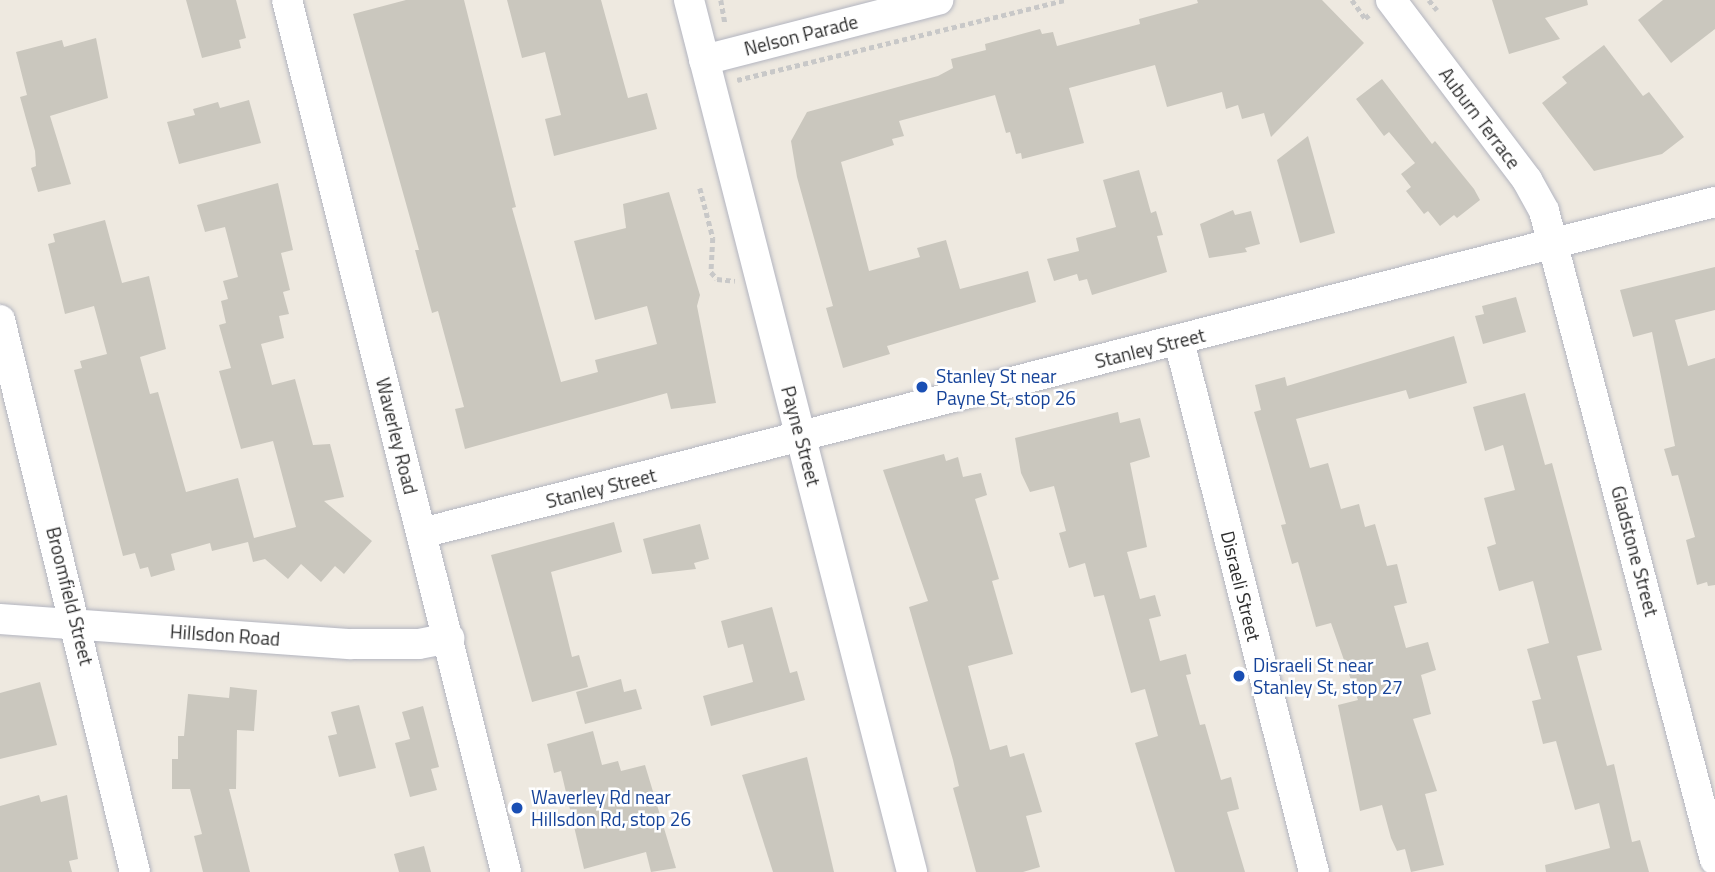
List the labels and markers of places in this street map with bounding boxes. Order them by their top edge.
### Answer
place label: Stanley St near Payne St, stop 26 [936,365,1076,409]
marker: Stanley St near Payne St, stop 26 [914,379,930,395]
place label: Disraeli St near Stanley St, stop 27 [1253,654,1403,698]
marker: Disraeli St near Stanley St, stop 27 [1231,668,1247,684]
place label: Waverley Rd near Hillsdon Rd, stop 26 [531,786,691,830]
marker: Waverley Rd near Hillsdon Rd, stop 26 [509,800,525,816]

